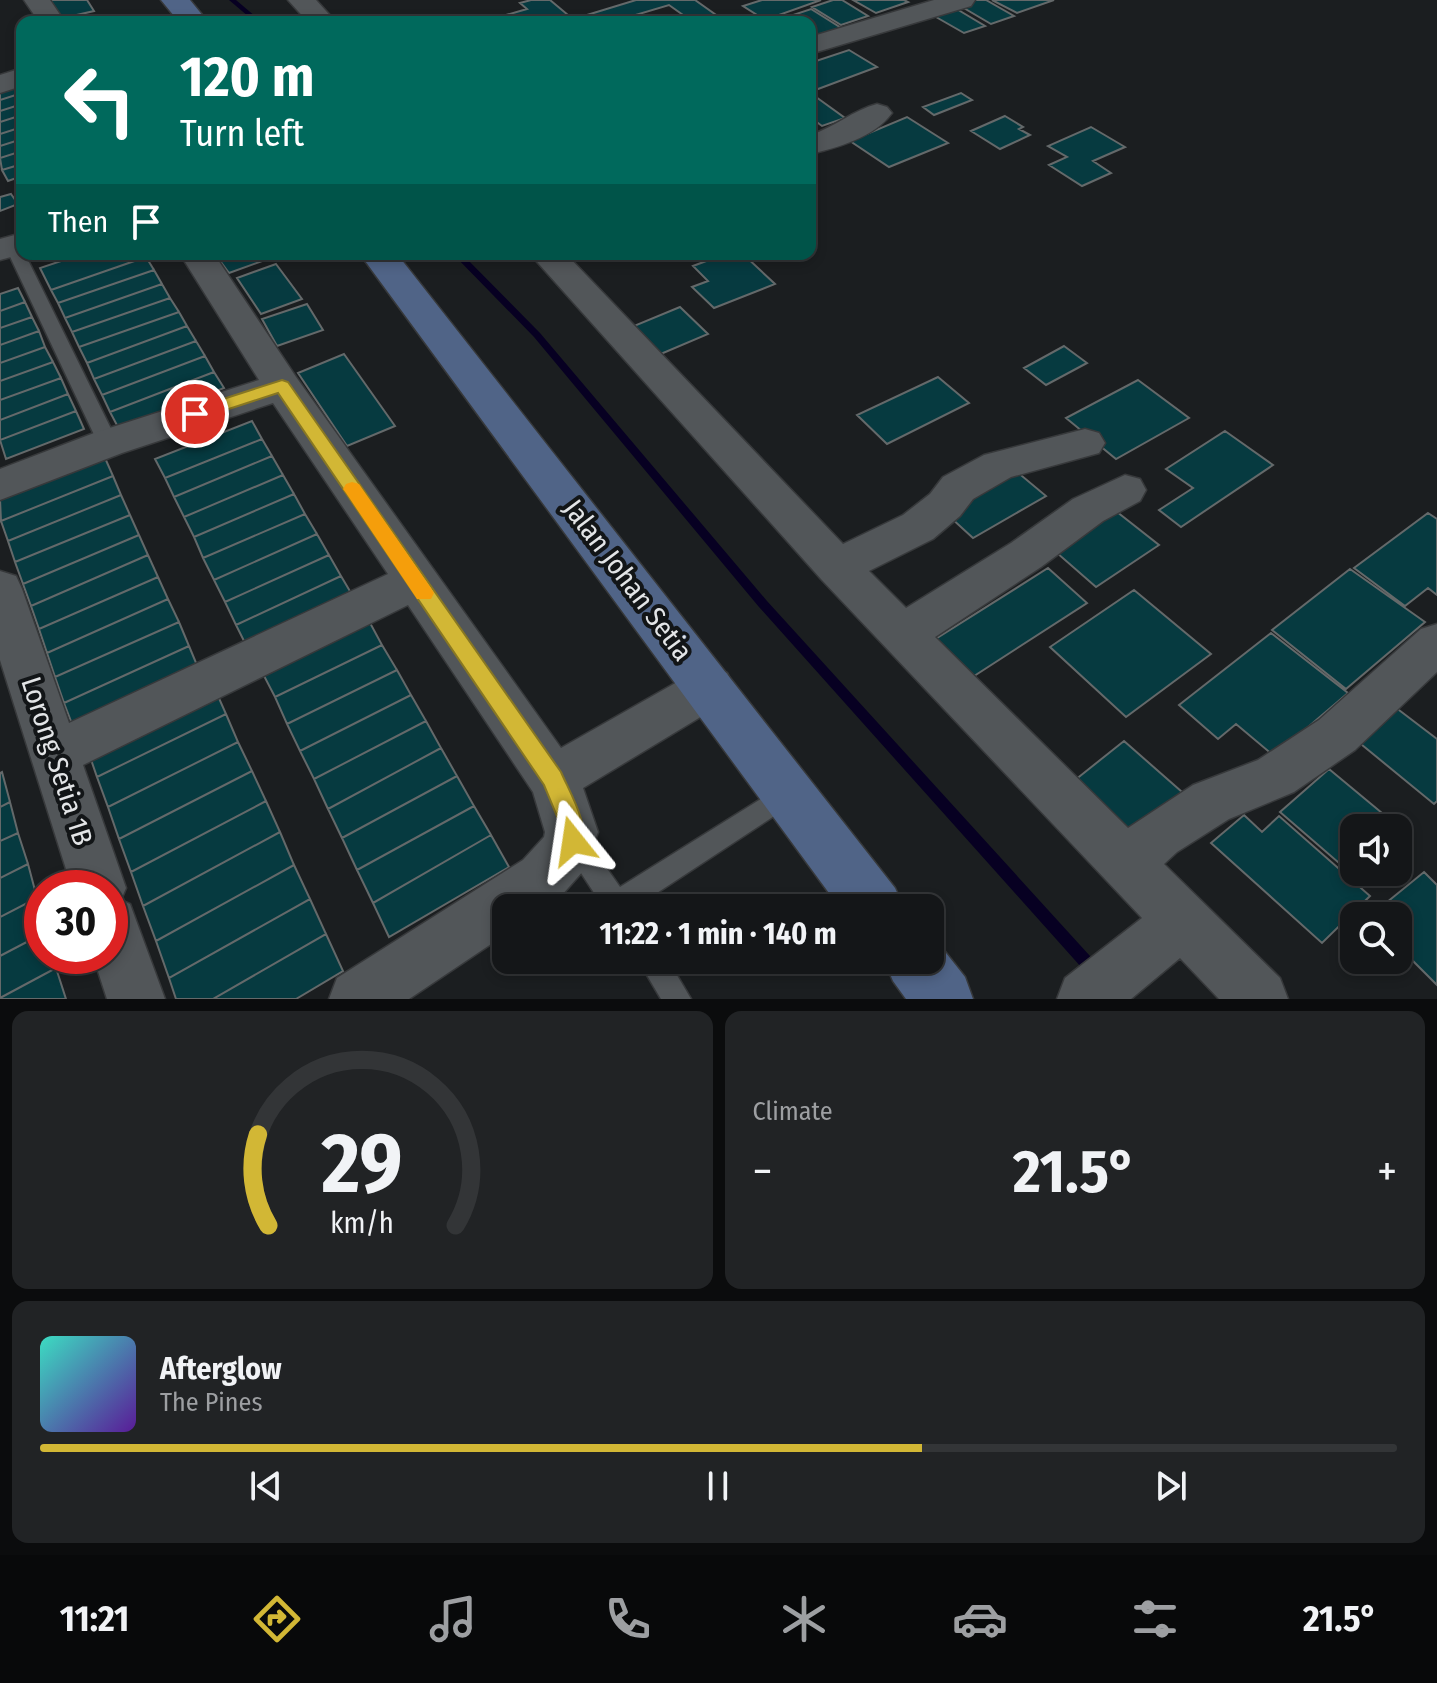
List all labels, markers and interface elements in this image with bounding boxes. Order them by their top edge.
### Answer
text: 120 m [180,44,315,111]
icon: left [48,48,152,152]
text: Turn left [180,112,304,156]
icon: arrive [124,200,168,244]
text: Then [48,204,108,240]
pin [161,380,229,448]
icon: arrive [173,392,217,436]
street label: Jalan Johan Setia [557,493,699,667]
street label: Lorong Setia 1B [14,673,100,849]
position arrow [531,799,615,883]
map controls [1340,814,1412,974]
button: sound [1340,814,1412,886]
speed limit sign: 30 [24,870,128,974]
button: search [1340,902,1412,974]
text: 11:22 · 1 min · 140 m [599,916,837,952]
text: Climate [753,1096,833,1127]
text: 29 [321,1114,403,1214]
text: 21.5° [1013,1136,1136,1208]
text: − [753,1145,772,1198]
text: + [1377,1145,1397,1198]
text: km/h [330,1206,394,1241]
text: Afterglow [160,1351,282,1387]
text: The Pines [160,1387,263,1418]
icon: previous [244,1464,288,1508]
icon: pause [696,1464,740,1508]
icon: next [1149,1464,1193,1508]
icon: directions [249,1591,305,1647]
icon: music [425,1591,481,1647]
icon: phone [600,1591,656,1647]
icon: climate [776,1591,832,1647]
icon: car [952,1591,1008,1647]
icon: filters [1127,1591,1183,1647]
text: 11:21 [60,1597,129,1641]
text: 21.5° [1303,1597,1377,1641]

